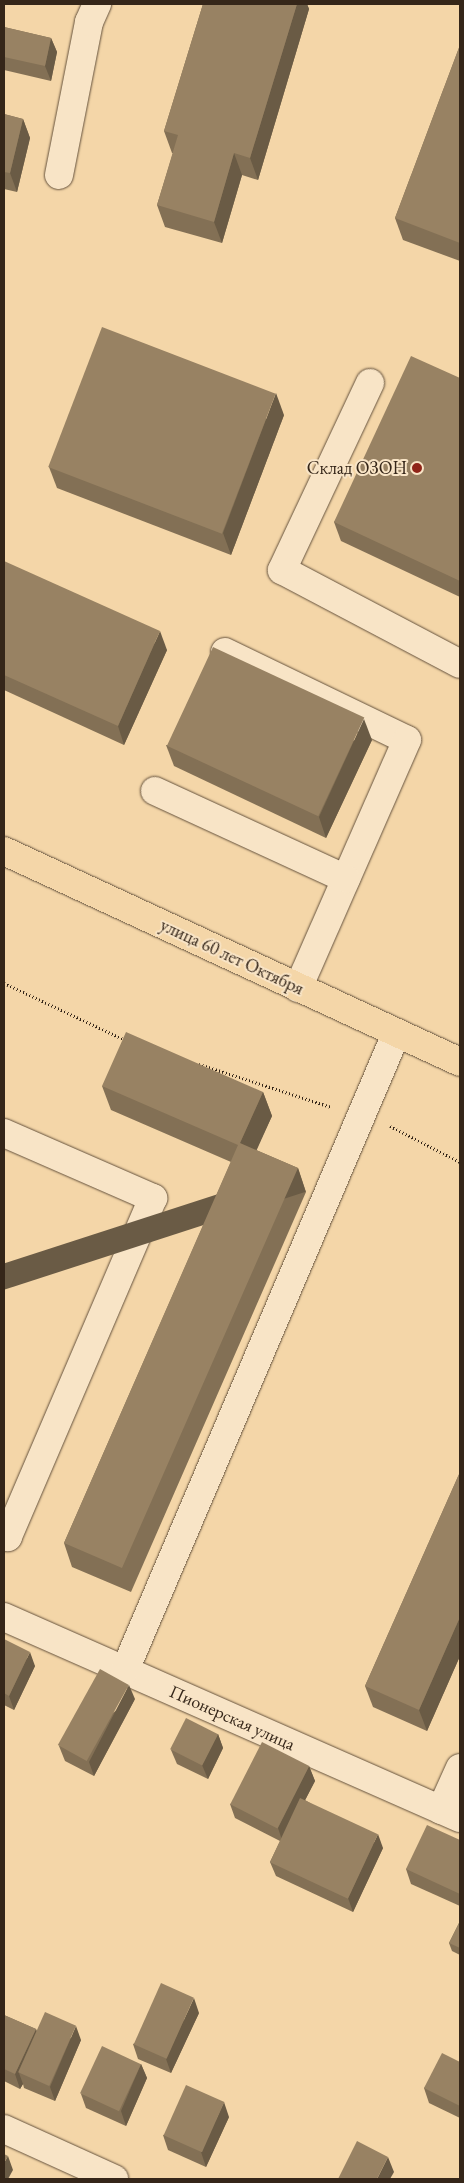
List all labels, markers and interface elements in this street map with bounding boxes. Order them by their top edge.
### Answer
place label: Склад ОЗОН [307,457,407,479]
marker: Склад ОЗОН [411,462,423,474]
street label: улица 60 лет Октября [157,914,307,1000]
street label: Пионерская улица [166,1681,298,1755]

